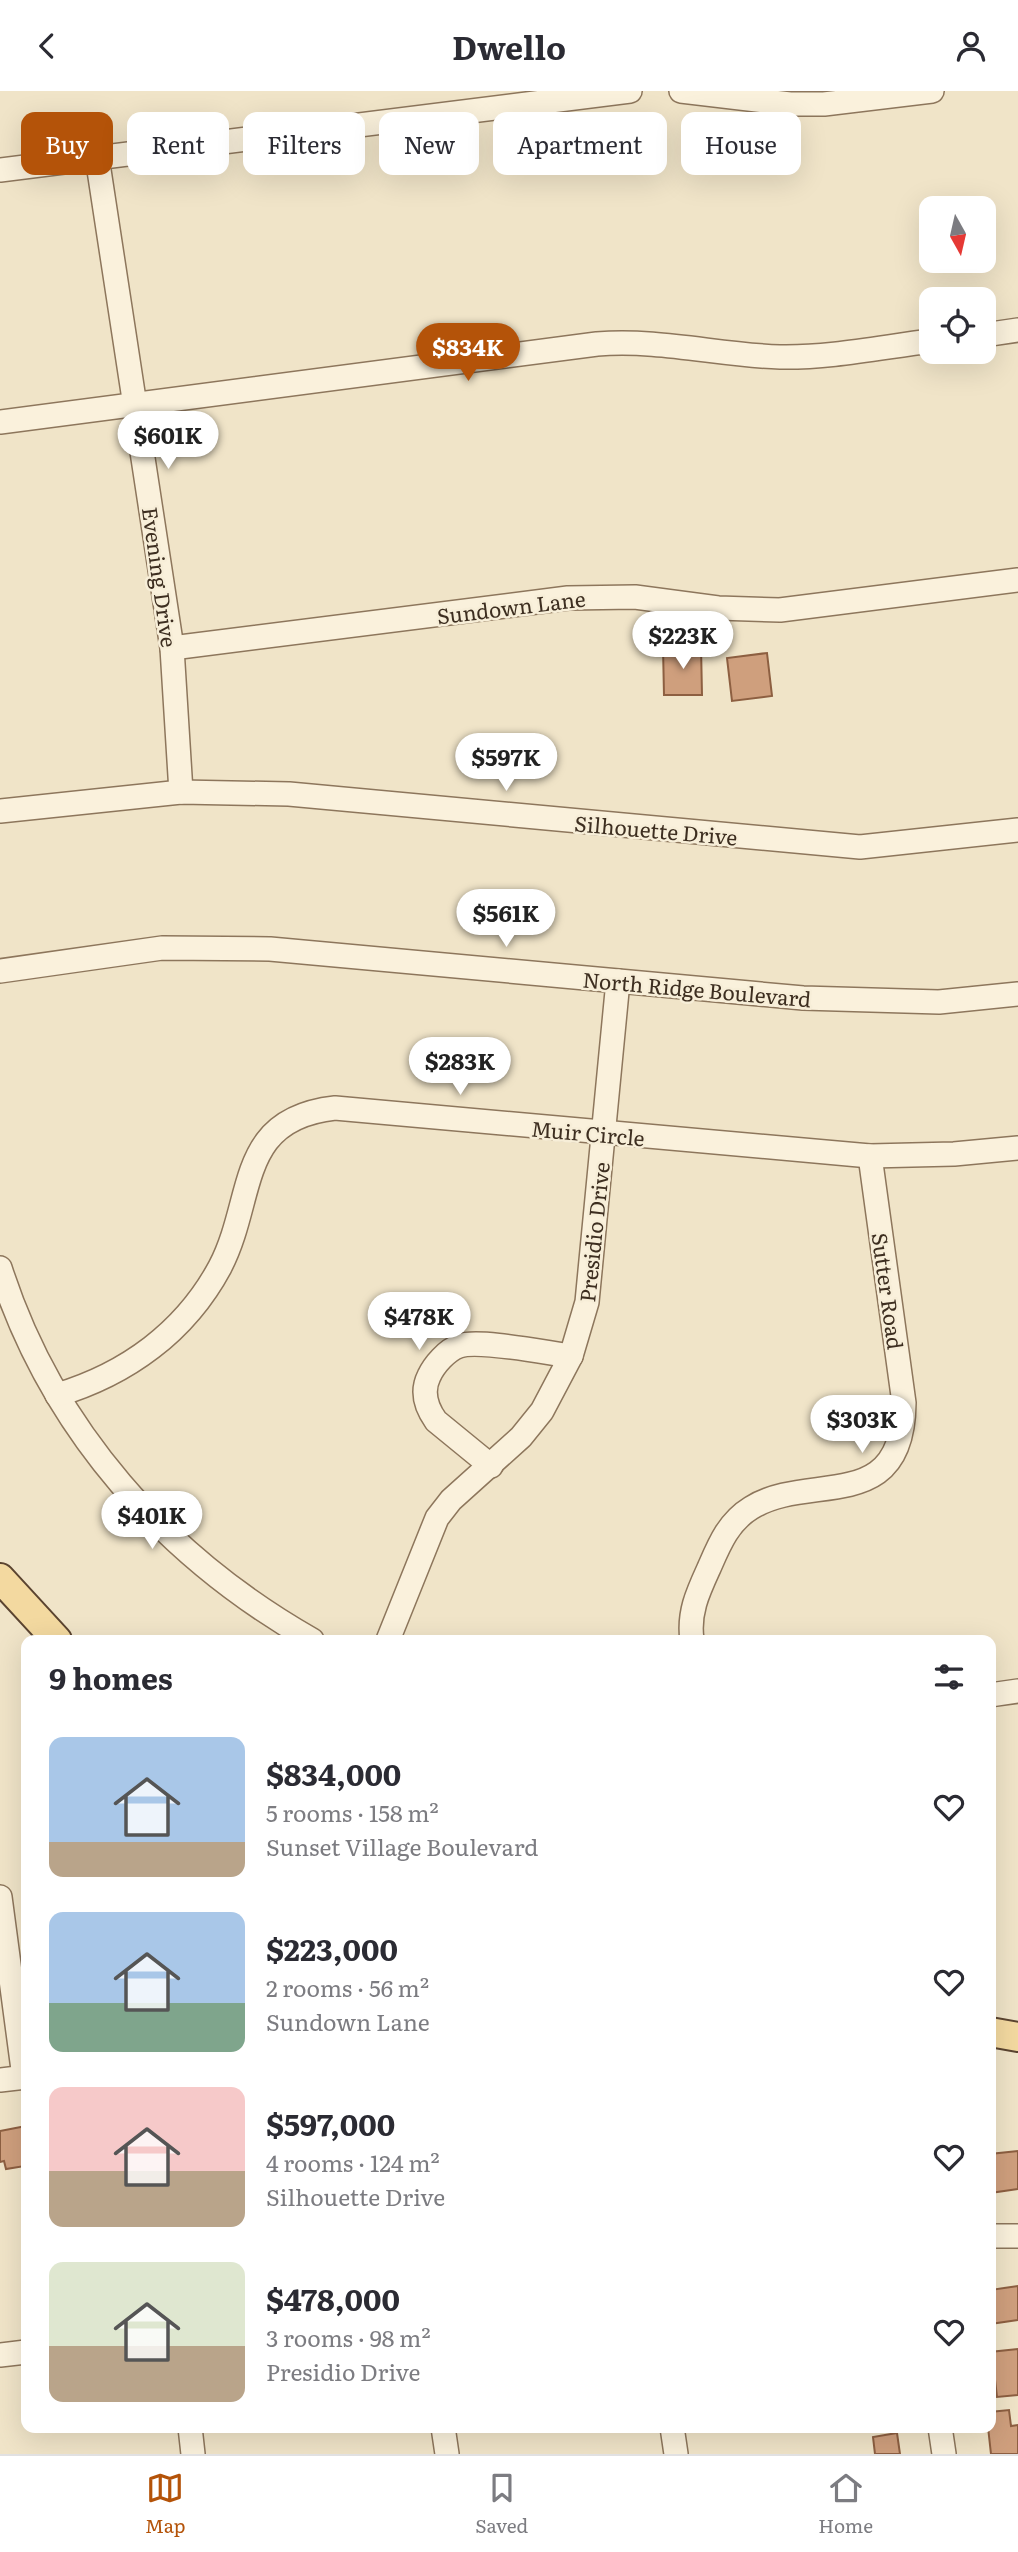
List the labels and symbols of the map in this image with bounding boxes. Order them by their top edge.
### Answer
north arrow [919,196,996,273]
pin: $834K [419,323,517,383]
pin: $601K [119,411,217,471]
street label: Evening Drive [136,505,186,649]
street label: Sundown Lane [435,581,587,630]
pin: $223K [634,611,732,671]
pin: $597K [457,733,555,793]
street label: Silhouette Drive [573,806,739,852]
pin: $561K [457,889,555,949]
street label: North Ridge Boulevard [582,963,813,1013]
pin: $283K [411,1037,509,1097]
street label: Muir Circle [530,1112,646,1152]
street label: Presidio Drive [570,1160,616,1304]
street label: Sutter Road [865,1231,913,1352]
pin: $478K [370,1293,468,1352]
pin: $303K [813,1395,911,1455]
pin: $401K [103,1491,201,1551]

